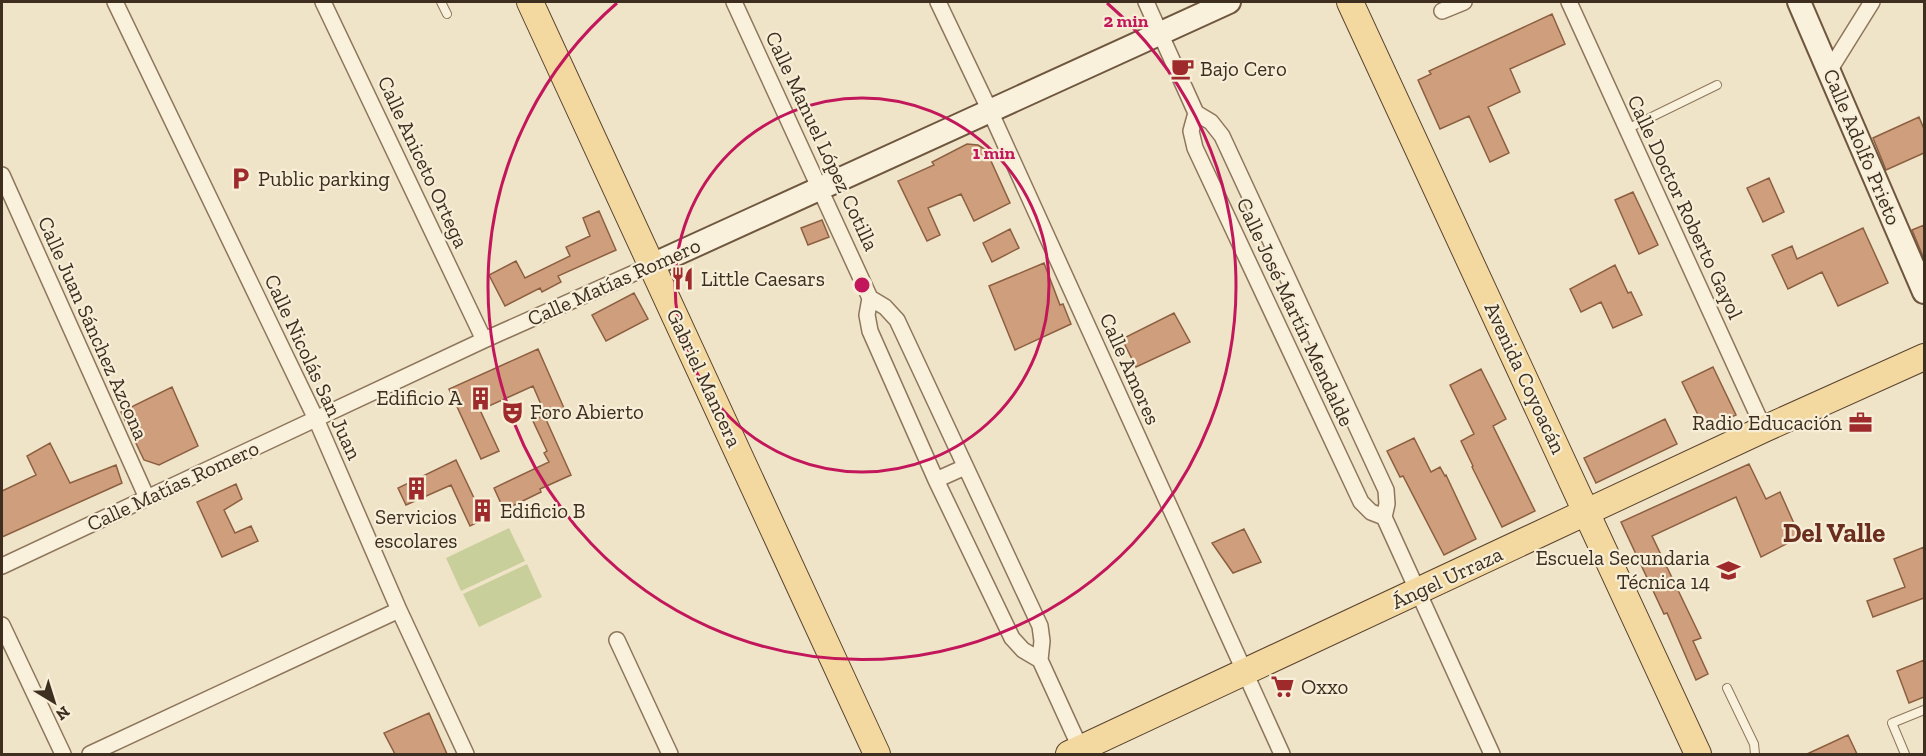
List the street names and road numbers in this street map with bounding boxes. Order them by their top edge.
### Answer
street label: Calle Manuel López Cotilla [761,27,884,255]
street label: Calle Adolfo Prieto [1818,65,1907,229]
street label: Calle Aniceto Ortega [373,72,474,252]
street label: Calle Doctor Roberto Gayol [1622,91,1749,323]
street label: Calle José Martín Mendalde [1231,194,1359,430]
street label: Calle Juan Sánchez Azcona [33,212,154,443]
street label: Calle Matías Romero [523,232,704,331]
street label: Calle Nicolás San Juan [260,270,367,463]
street label: Avenida Coyoacán [1479,298,1572,458]
street label: Gabriel Mancera [661,305,747,451]
street label: Calle Amores [1095,309,1166,428]
street label: Calle Matías Romero [83,435,263,536]
street label: Ángel Urraza [1387,541,1506,614]

